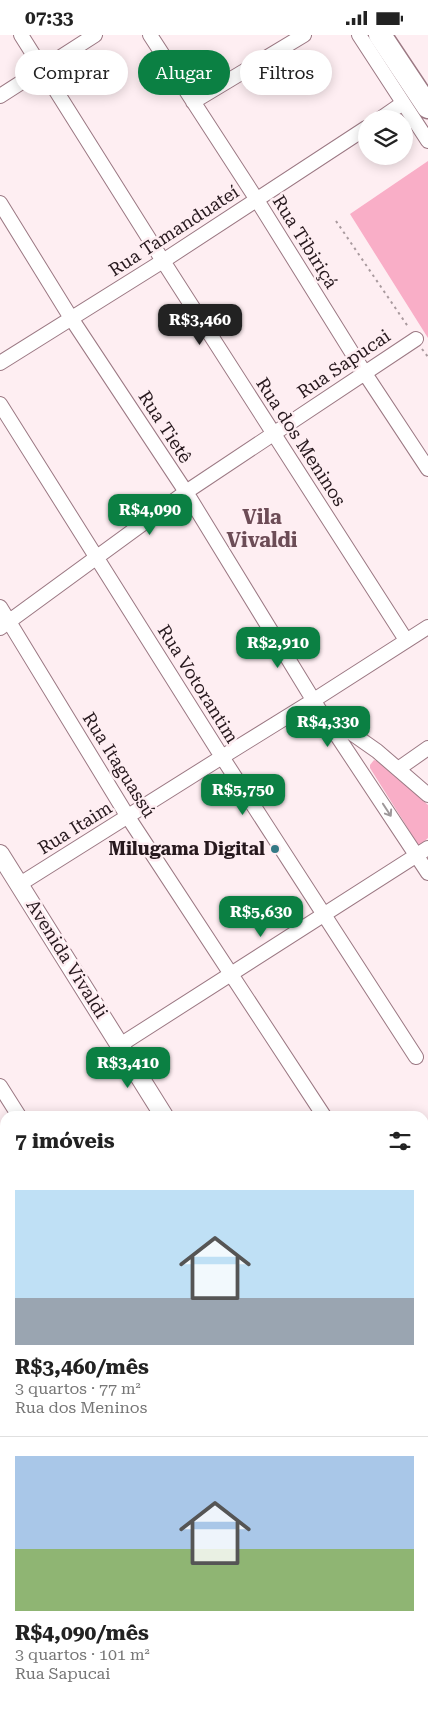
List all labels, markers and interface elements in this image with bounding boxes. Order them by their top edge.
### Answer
text: 07:33 [25,6,74,29]
chip: Comprar [15,50,128,95]
chip: Alugar [138,50,230,95]
chip: Filtros [240,50,332,95]
map controls [358,110,413,165]
button: layers [358,110,413,165]
street label: Rua Tamanduateí [105,181,243,280]
street label: Rua Tibiriçá [268,191,342,292]
pin: R$3,460 [154,303,246,346]
text: R$3,460 [169,310,231,329]
street label: Rua Sapucai [293,325,394,402]
street label: Rua dos Meninos [252,374,351,510]
street label: Rua Tietê [134,387,197,467]
pin: R$4,090 [104,493,196,536]
text: R$4,090 [119,500,181,519]
district label: Vila Vivaldi [227,505,298,552]
street label: Rua Votorantim [154,621,243,747]
pin: R$2,910 [232,627,324,669]
text: R$2,910 [247,633,309,652]
pin: R$4,330 [282,705,374,748]
street label: Rua Itaguassú [79,708,160,821]
text: R$4,330 [297,712,359,731]
pin: R$5,750 [197,773,289,816]
text: R$5,750 [212,780,274,799]
street label: Rua Itaim [34,797,115,858]
one-way arrow [382,803,392,817]
place label: Milugama Digital [109,838,265,859]
marker: Milugama Digital [269,843,281,855]
street label: Avenida Vivaldi [22,895,113,1022]
pin: R$5,630 [215,895,307,938]
text: R$5,630 [230,902,292,921]
pin: R$3,410 [82,1047,174,1089]
text: R$3,410 [97,1053,159,1072]
icon: filters [386,1127,414,1155]
text: 7 imóveis [15,1129,115,1153]
icon: home [170,1223,260,1313]
text: R$3,460/mês [15,1355,149,1379]
text: 3 quartos · 77 m² [15,1379,141,1398]
text: Rua dos Meninos [15,1398,147,1417]
icon: home [170,1488,260,1578]
text: R$4,090/mês [15,1621,149,1645]
text: 3 quartos · 101 m² [15,1645,150,1664]
text: Rua Sapucai [15,1664,110,1683]

